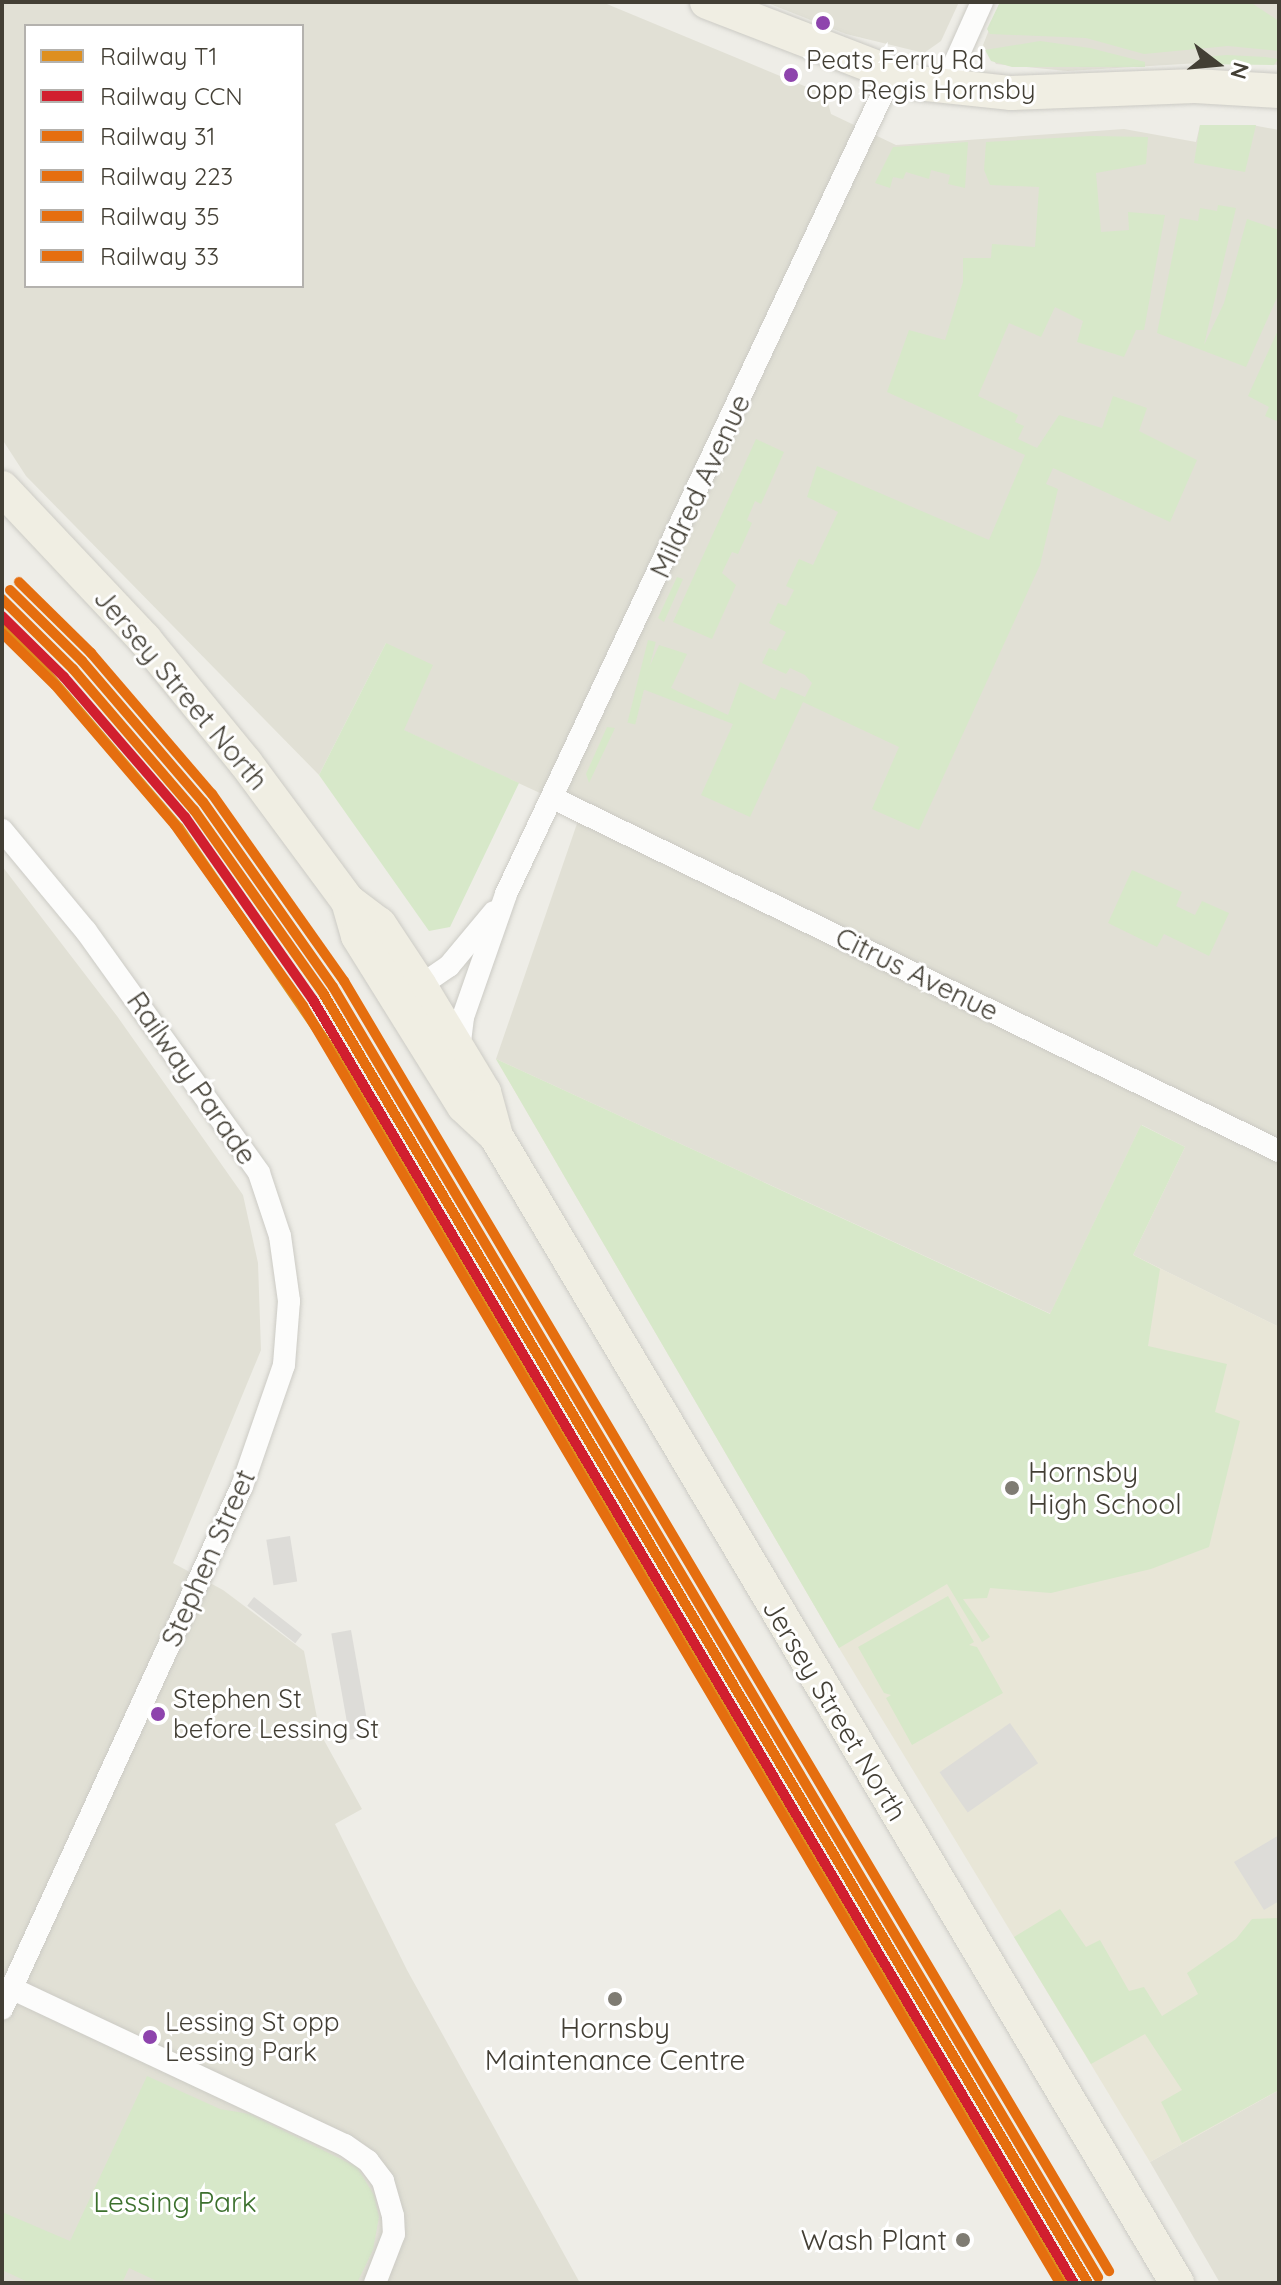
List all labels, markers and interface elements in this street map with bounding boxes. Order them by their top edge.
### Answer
unlabelled marker [815,15,831,31]
legend [24,24,304,288]
north arrow [1177,24,1257,104]
text: Railway T1 [100,41,217,71]
place label: Peats Ferry Rd opp Regis Hornsby [806,44,1035,106]
text: N [1224,59,1256,82]
marker: Peats Ferry Rd opp Regis Hornsby [783,67,799,83]
text: Railway CCN [100,81,243,111]
text: Railway 31 [100,121,215,151]
text: Railway 223 [100,161,233,191]
text: Railway 35 [100,201,220,231]
text: Railway 33 [100,241,219,271]
street label: Mildred Avenue [643,389,757,583]
street label: Jersey Street North [87,581,275,797]
street label: Citrus Avenue [830,920,1004,1028]
street label: Railway Parade [120,985,264,1171]
place label: Hornsby High School [1028,1455,1182,1521]
street label: Stephen Street [154,1464,262,1652]
marker: Hornsby High School [1003,1479,1021,1497]
street label: Jersey Street North [756,1593,914,1827]
place label: Stephen St before Lessing St [173,1683,379,1744]
marker: Stephen St before Lessing St [150,1706,166,1722]
marker: Hornsby Maintenance Centre [606,1990,624,2008]
place label: Lessing St opp Lessing Park [165,2006,340,2068]
place label: Hornsby Maintenance Centre [485,2011,745,2077]
marker: Lessing St opp Lessing Park [142,2029,158,2045]
park label: Lessing Park [93,2185,257,2219]
place label: Wash Plant [801,2223,947,2257]
marker: Wash Plant [954,2231,972,2249]

